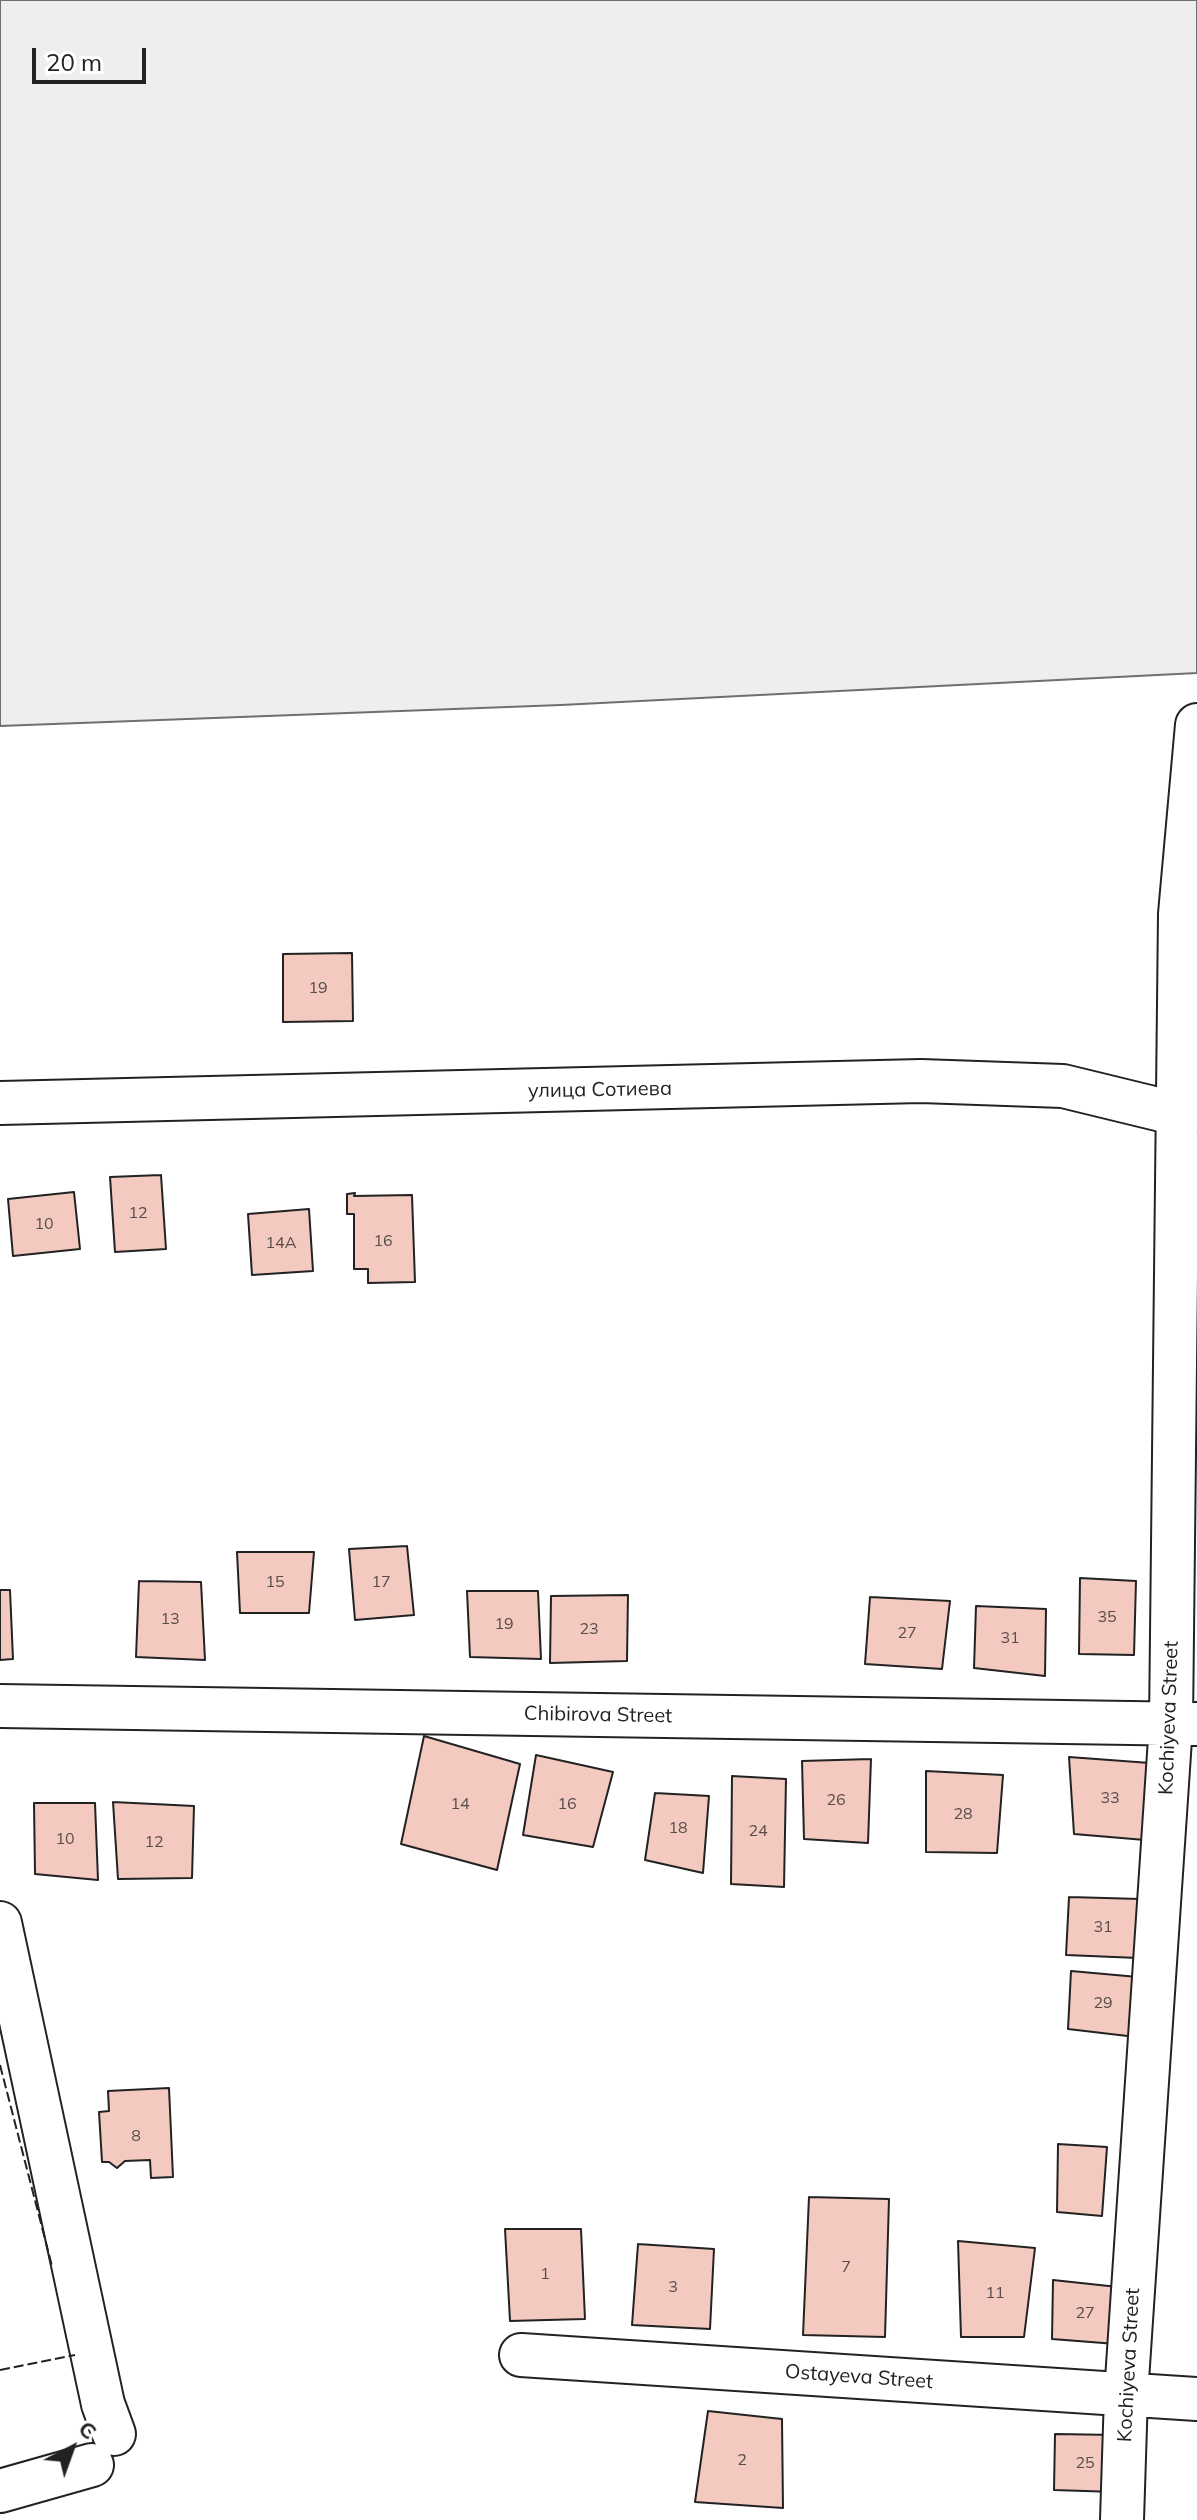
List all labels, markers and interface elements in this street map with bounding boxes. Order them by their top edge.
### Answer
scale bar [36,32,150,82]
text: 20 m [46,47,102,77]
house number: 19 [308,978,328,998]
street label: улица Сотиева [528,1077,672,1103]
house number: 12 [128,1203,148,1223]
house number: 10 [34,1214,54,1234]
house number: 16 [373,1231,393,1251]
house number: 14А [266,1233,296,1253]
house number: 15 [265,1572,285,1592]
house number: 17 [371,1572,391,1592]
house number: 35 [1097,1607,1117,1627]
house number: 13 [160,1609,180,1629]
house number: 19 [494,1614,514,1634]
house number: 23 [579,1619,599,1639]
house number: 27 [897,1623,917,1643]
house number: 31 [1000,1628,1020,1648]
street label: Kochiyeva Street [1154,1640,1184,1796]
street label: Chibirova Street [524,1702,672,1728]
house number: 33 [1100,1788,1120,1808]
house number: 26 [826,1790,846,1810]
house number: 14 [450,1794,470,1814]
house number: 16 [557,1794,577,1814]
house number: 28 [953,1804,973,1824]
house number: 18 [668,1818,688,1838]
house number: 24 [748,1821,768,1841]
house number: 10 [55,1829,75,1849]
house number: 12 [144,1832,164,1852]
house number: 31 [1093,1917,1113,1937]
house number: 29 [1093,1993,1113,2013]
house number: 8 [131,2126,141,2146]
house number: 7 [841,2257,851,2277]
house number: 1 [540,2264,550,2284]
house number: 3 [668,2277,678,2297]
house number: 11 [985,2283,1005,2303]
street label: Kochiyeva Street [1113,2287,1145,2443]
house number: 27 [1075,2303,1095,2323]
street label: Ostayeva Street [784,2360,934,2394]
north arrow [32,2408,112,2488]
text: С [73,2414,103,2445]
house number: 2 [737,2450,747,2470]
house number: 25 [1075,2453,1095,2473]

